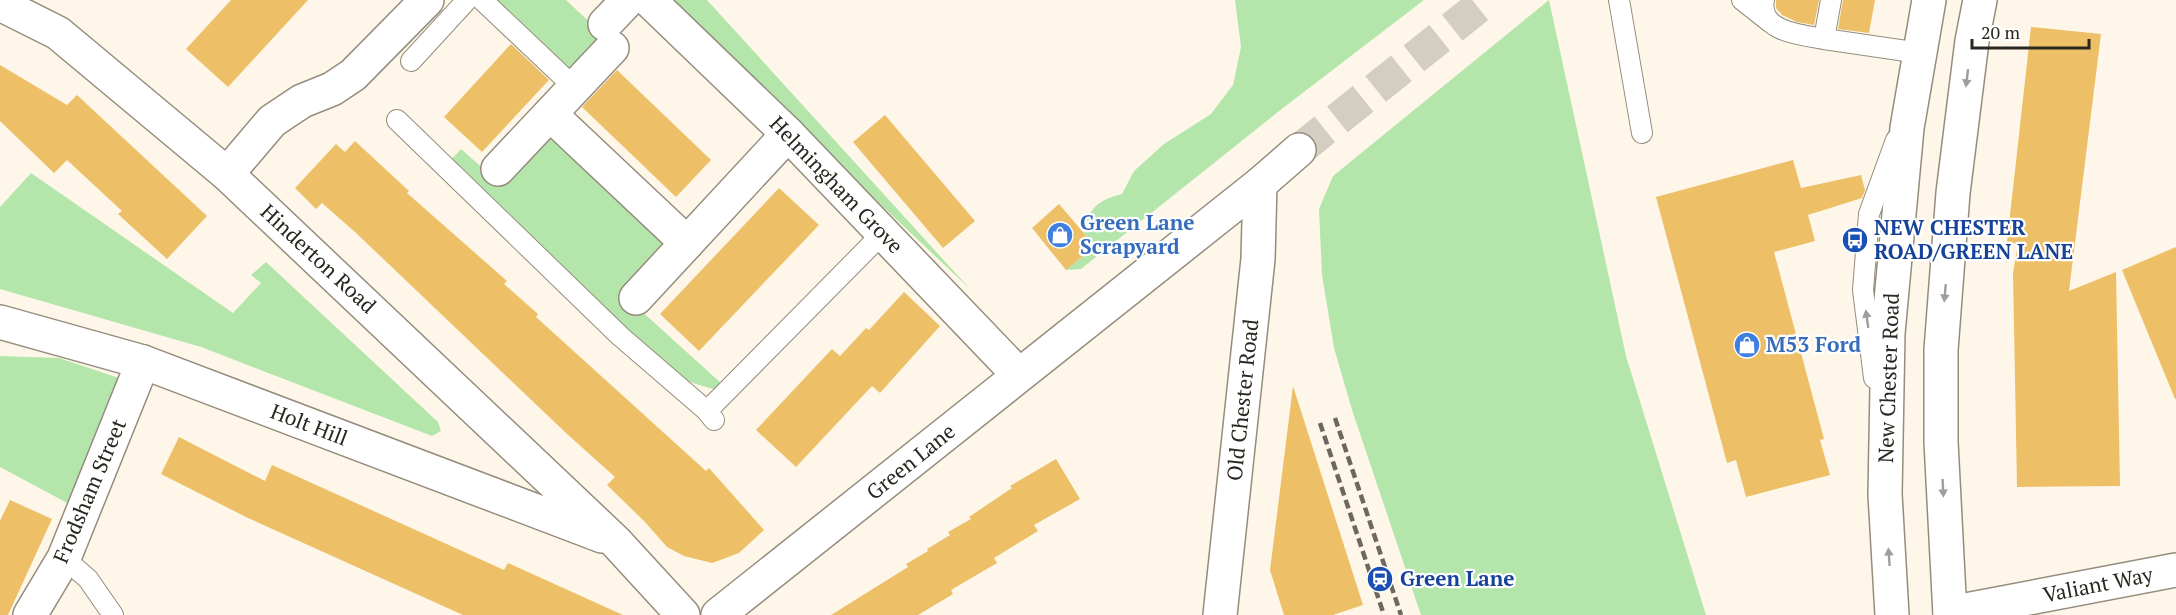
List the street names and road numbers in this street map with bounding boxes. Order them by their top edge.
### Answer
street label: Helmingham Grove [764,110,910,259]
street label: Hinderton Road [255,197,383,319]
street label: New Chester Road [1871,292,1905,463]
street label: Old Chester Road [1220,317,1264,482]
street label: Holt Hill [267,397,352,452]
street label: Frodsham Street [46,414,132,567]
street label: Green Lane [860,417,961,506]
street label: Valiant Way [2040,560,2156,608]

